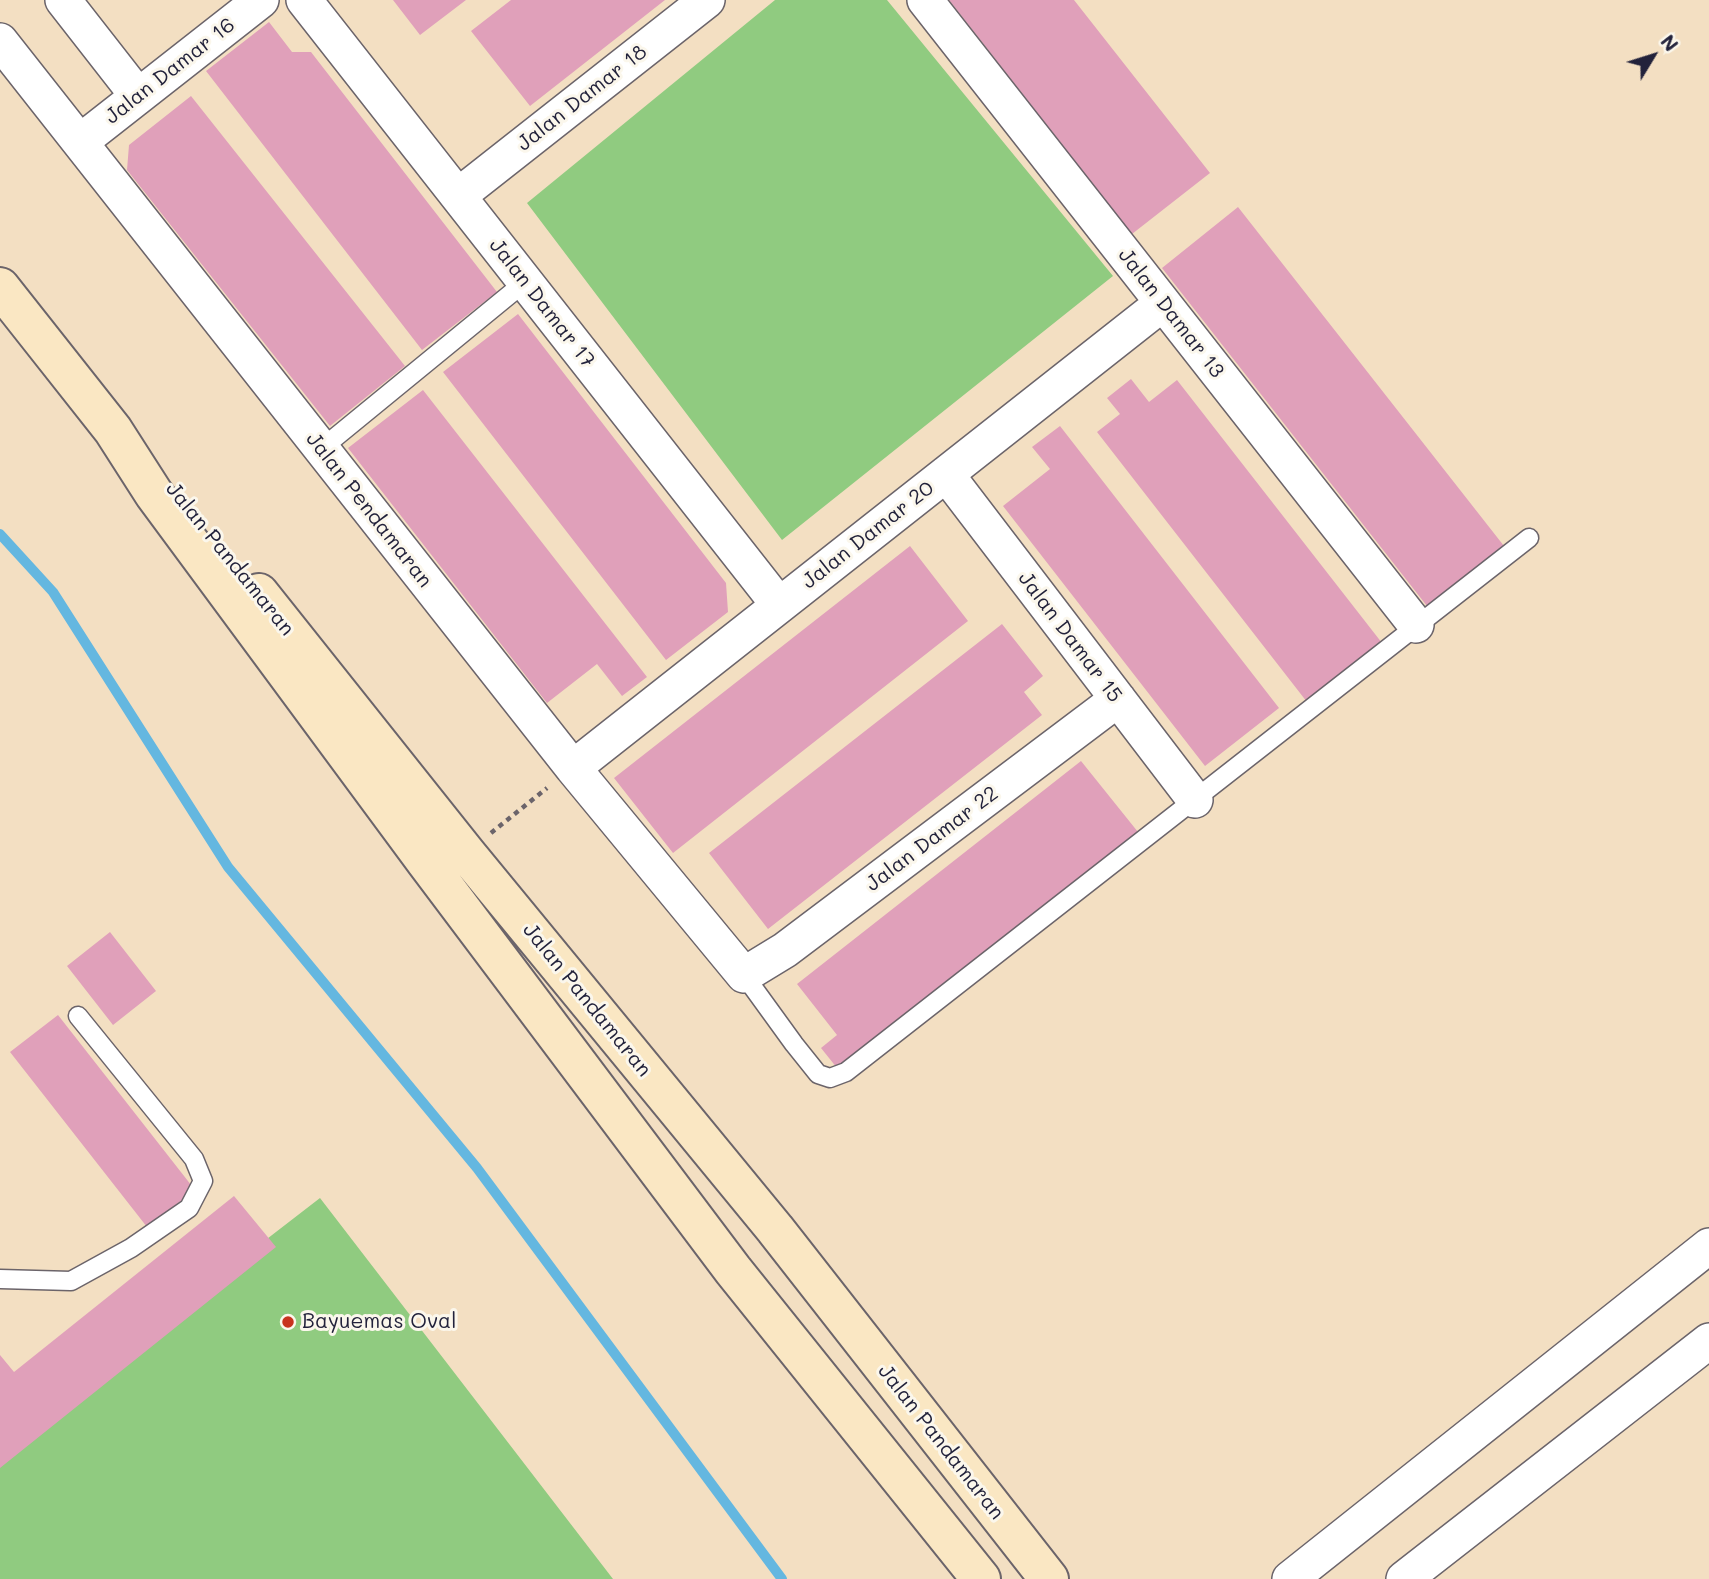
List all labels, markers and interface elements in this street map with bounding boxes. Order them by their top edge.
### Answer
street label: Jalan Damar 16 [100,12,240,130]
north arrow [1618,21,1688,91]
text: N [1656,29,1684,56]
street label: Jalan Damar 18 [512,39,652,157]
street label: Jalan Damar 17 [484,233,600,373]
street label: Jalan Damar 13 [1113,243,1229,383]
street label: Jalan Pendamaran [301,427,437,593]
street label: Jalan Damar 20 [797,476,939,594]
street label: Jalan Pandamaran [160,477,300,641]
street label: Jalan Damar 15 [1013,567,1127,707]
street label: Jalan Damar 22 [861,781,1003,897]
street label: Jalan Pandamaran [517,918,657,1082]
place label: Bayuemas Oval [302,1309,456,1335]
marker: Bayuemas Oval [280,1314,296,1330]
street label: Jalan Pandamaran [872,1359,1010,1525]

